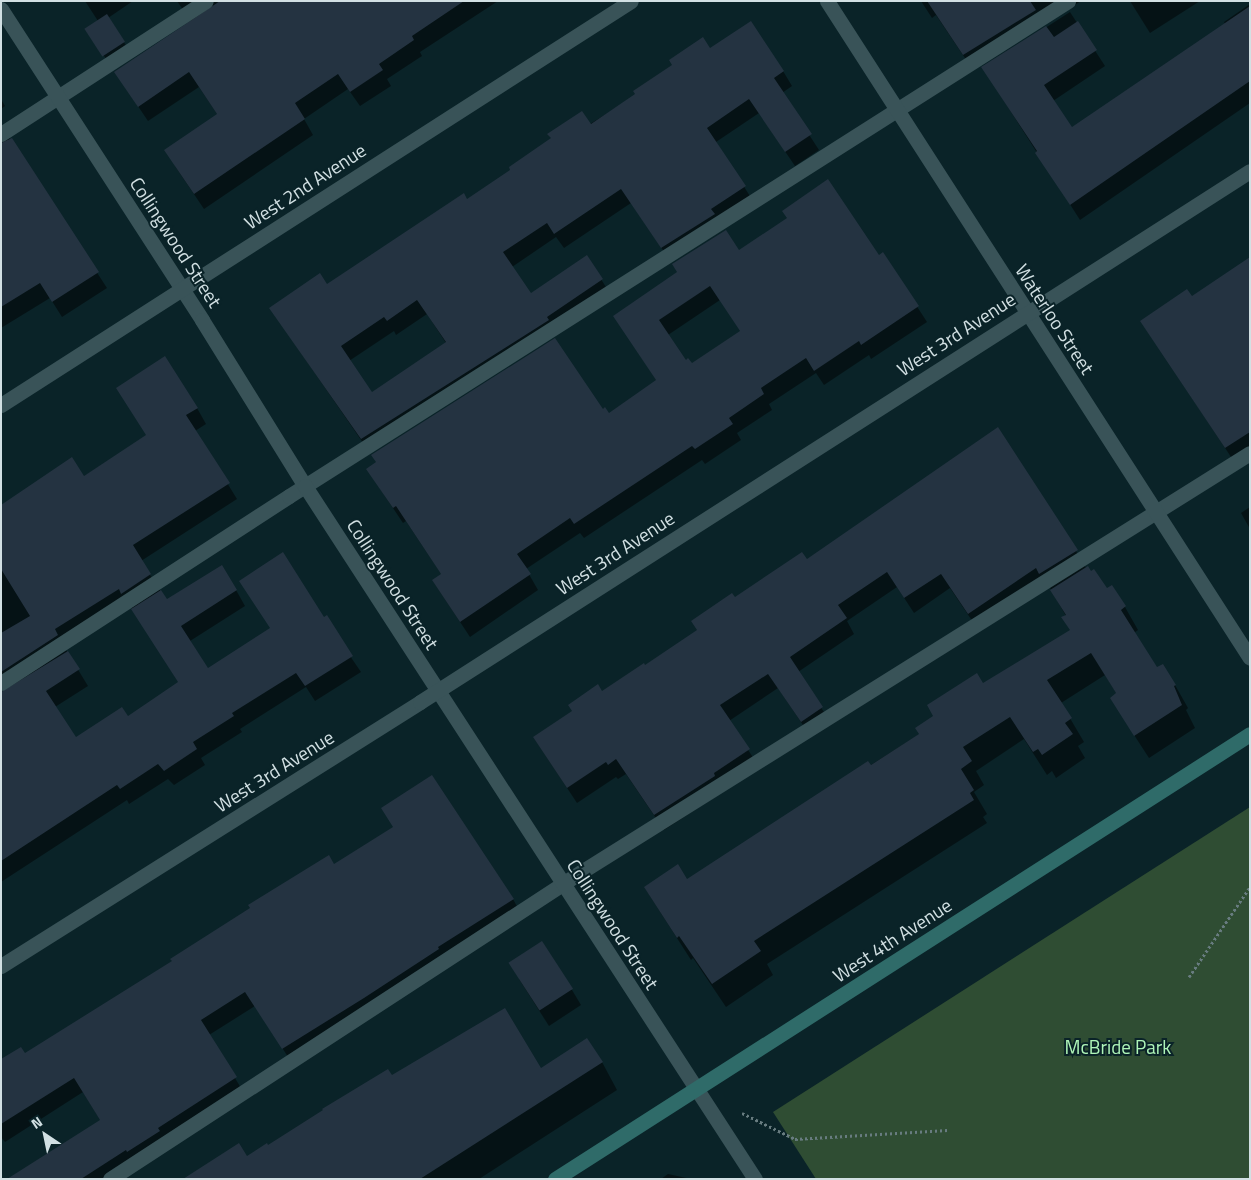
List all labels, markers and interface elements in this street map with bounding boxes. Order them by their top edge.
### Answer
street label: West 2nd Avenue [240,138,370,234]
street label: Collingwood Street [125,173,227,311]
street label: Waterloo Street [1011,260,1099,378]
street label: West 3rd Avenue [893,287,1019,381]
street label: West 3rd Avenue [552,506,678,600]
street label: Collingwood Street [342,515,444,653]
street label: West 3rd Avenue [210,725,338,817]
street label: Collingwood Street [562,855,664,993]
street label: West 4th Avenue [828,893,956,987]
park label: McBride Park [1065,1036,1171,1058]
north arrow [20,1110,70,1160]
text: N [26,1111,46,1134]

